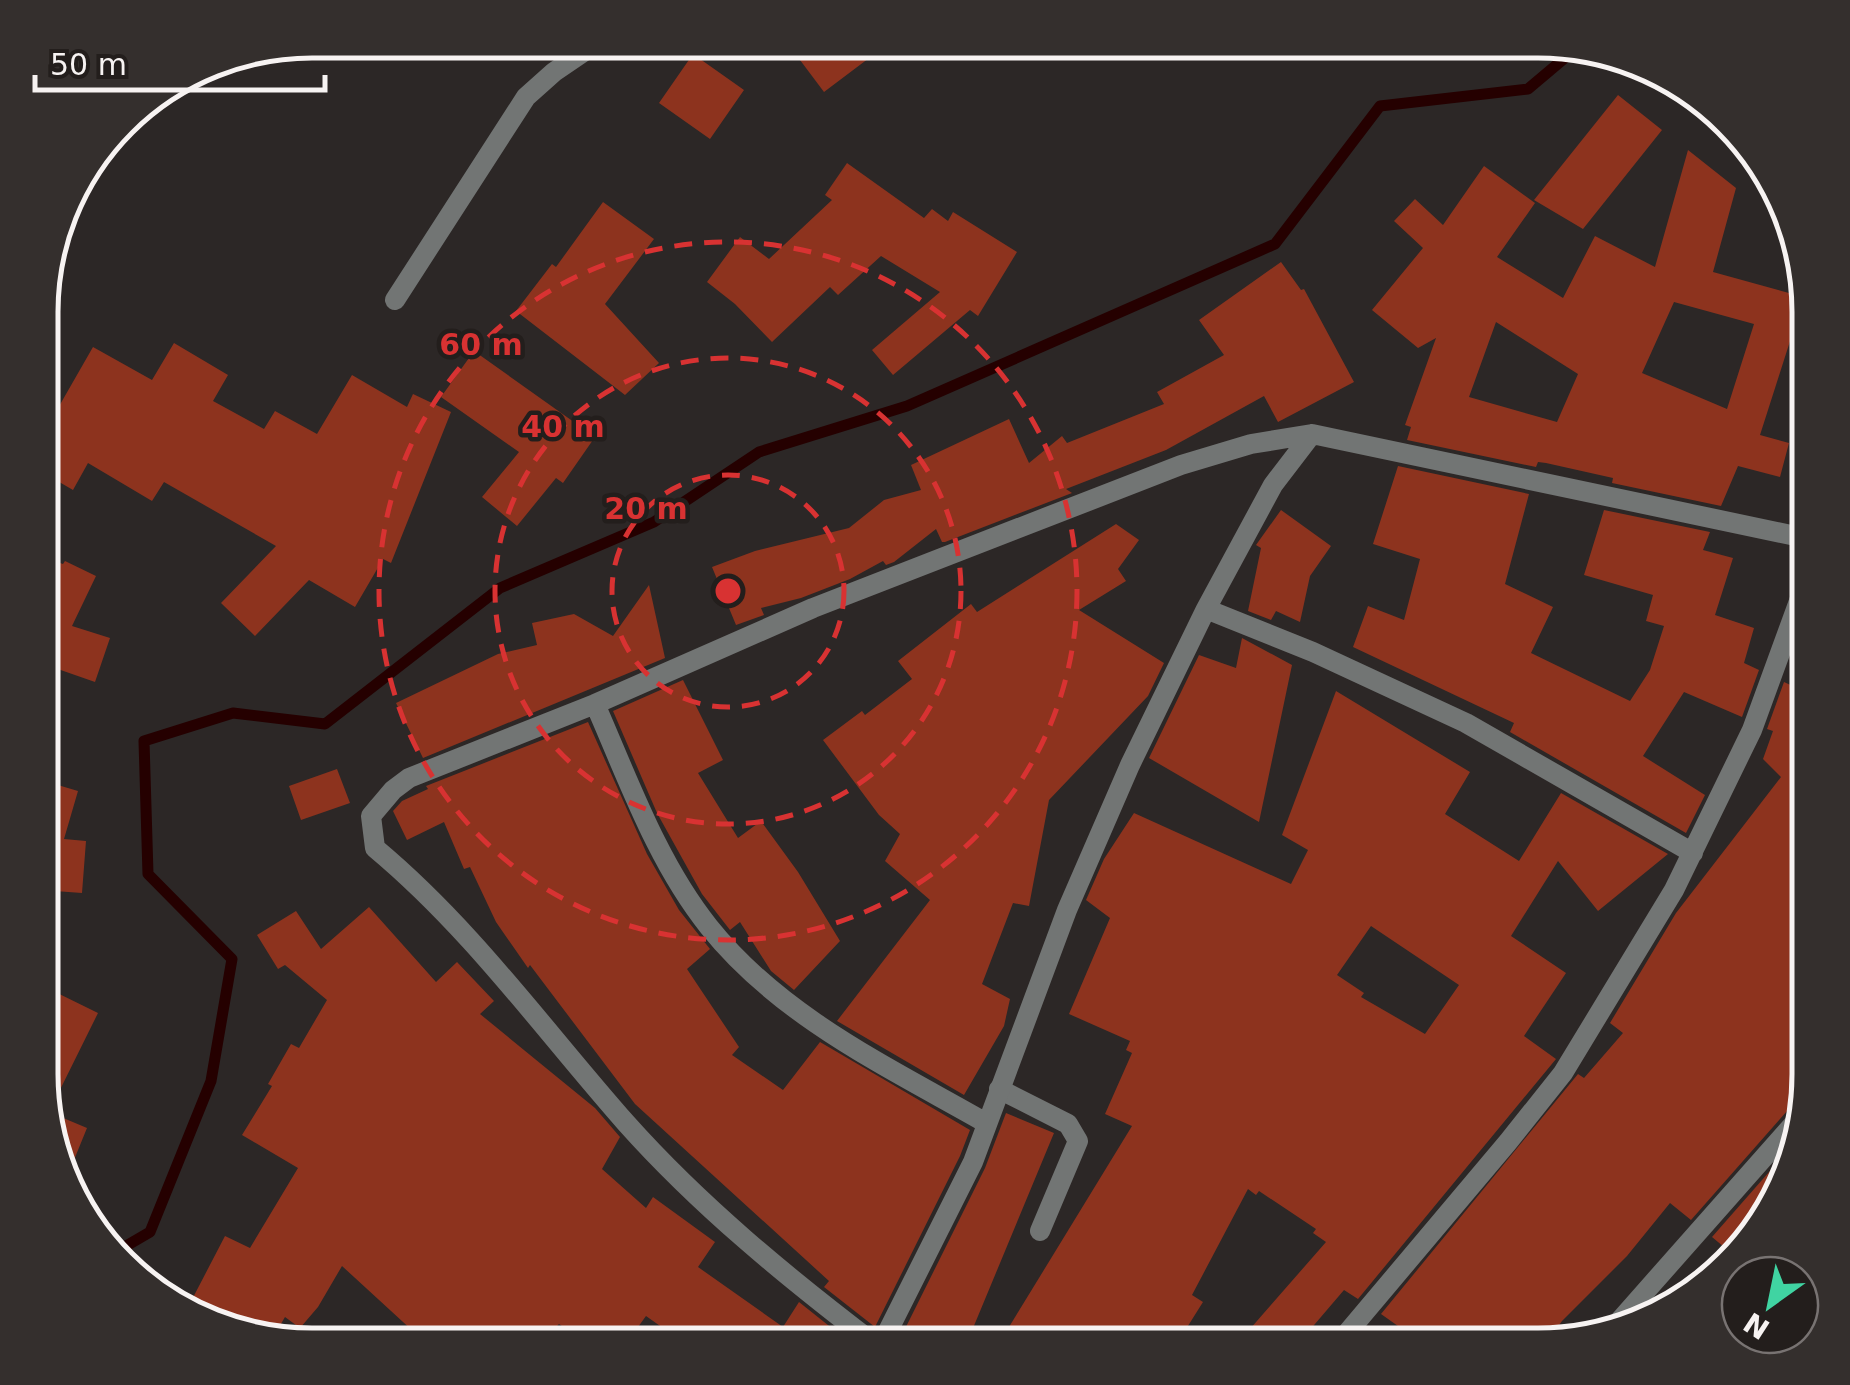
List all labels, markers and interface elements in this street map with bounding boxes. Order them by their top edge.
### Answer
scale bar [35,30,325,92]
text: 50 m [50,47,127,82]
text: 60 m [439,327,523,362]
text: 40 m [521,409,605,444]
text: 20 m [604,491,688,526]
centre of rings [710,573,746,609]
north arrow [1720,1255,1820,1355]
text: N [1738,1305,1775,1346]

